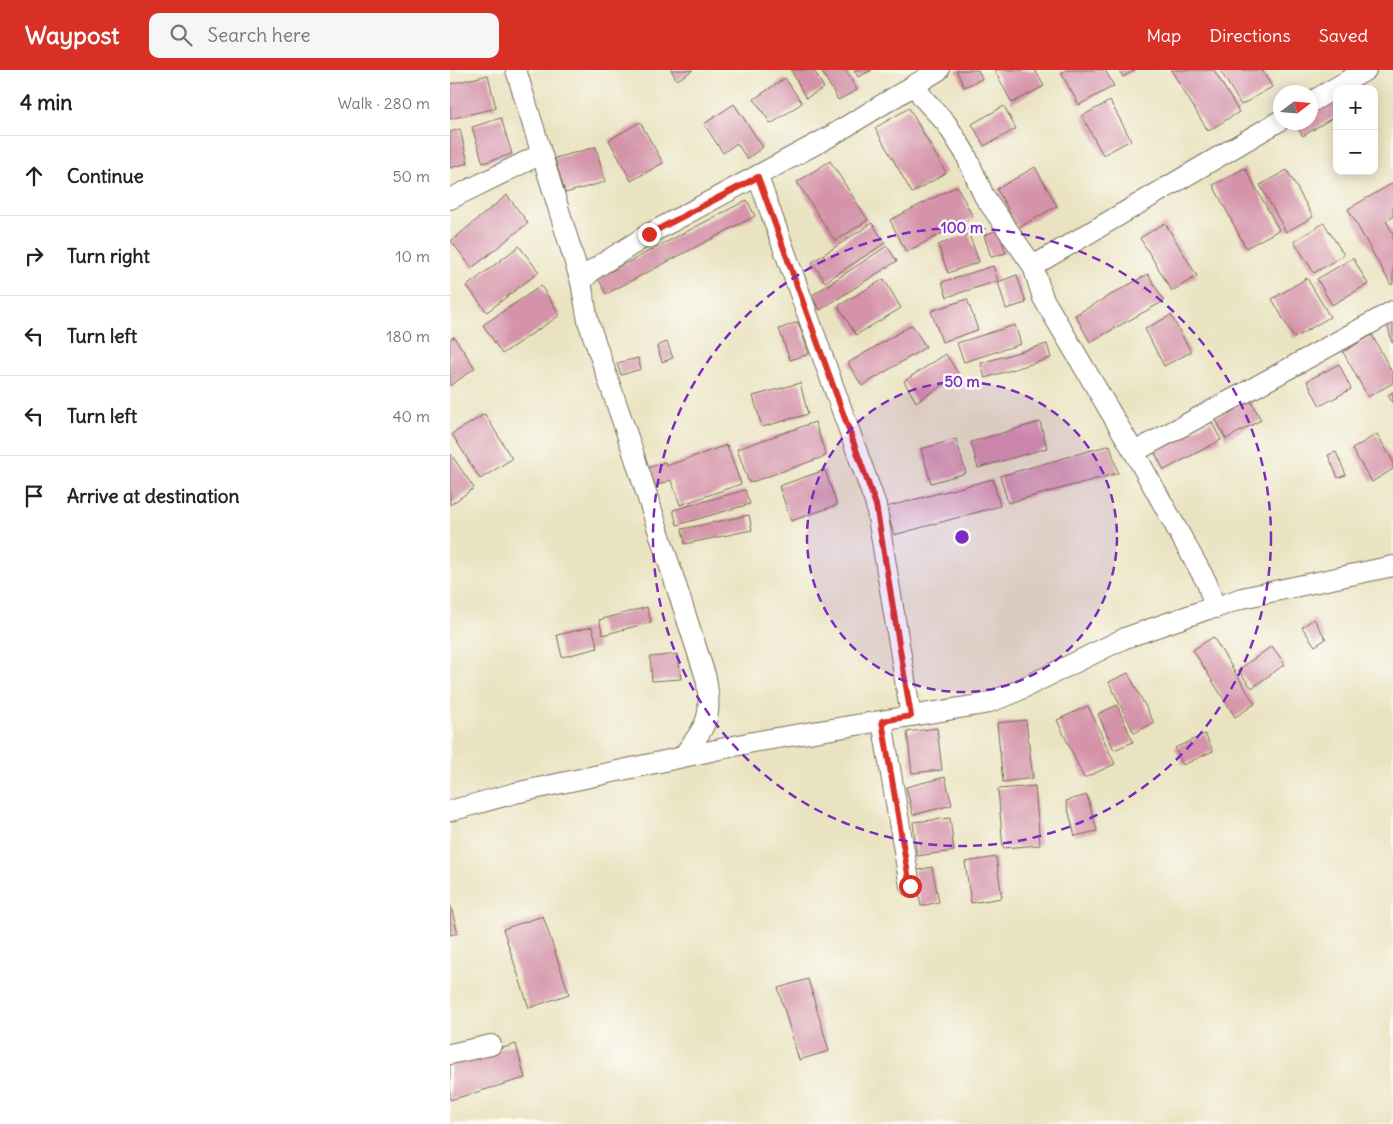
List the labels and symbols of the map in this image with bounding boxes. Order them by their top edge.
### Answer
north arrow [1273,85,1318,130]
text: 100 m [941,218,983,237]
route end [638,223,661,246]
text: 50 m [944,372,980,391]
centre of rings [953,528,971,546]
route start [899,875,922,898]

